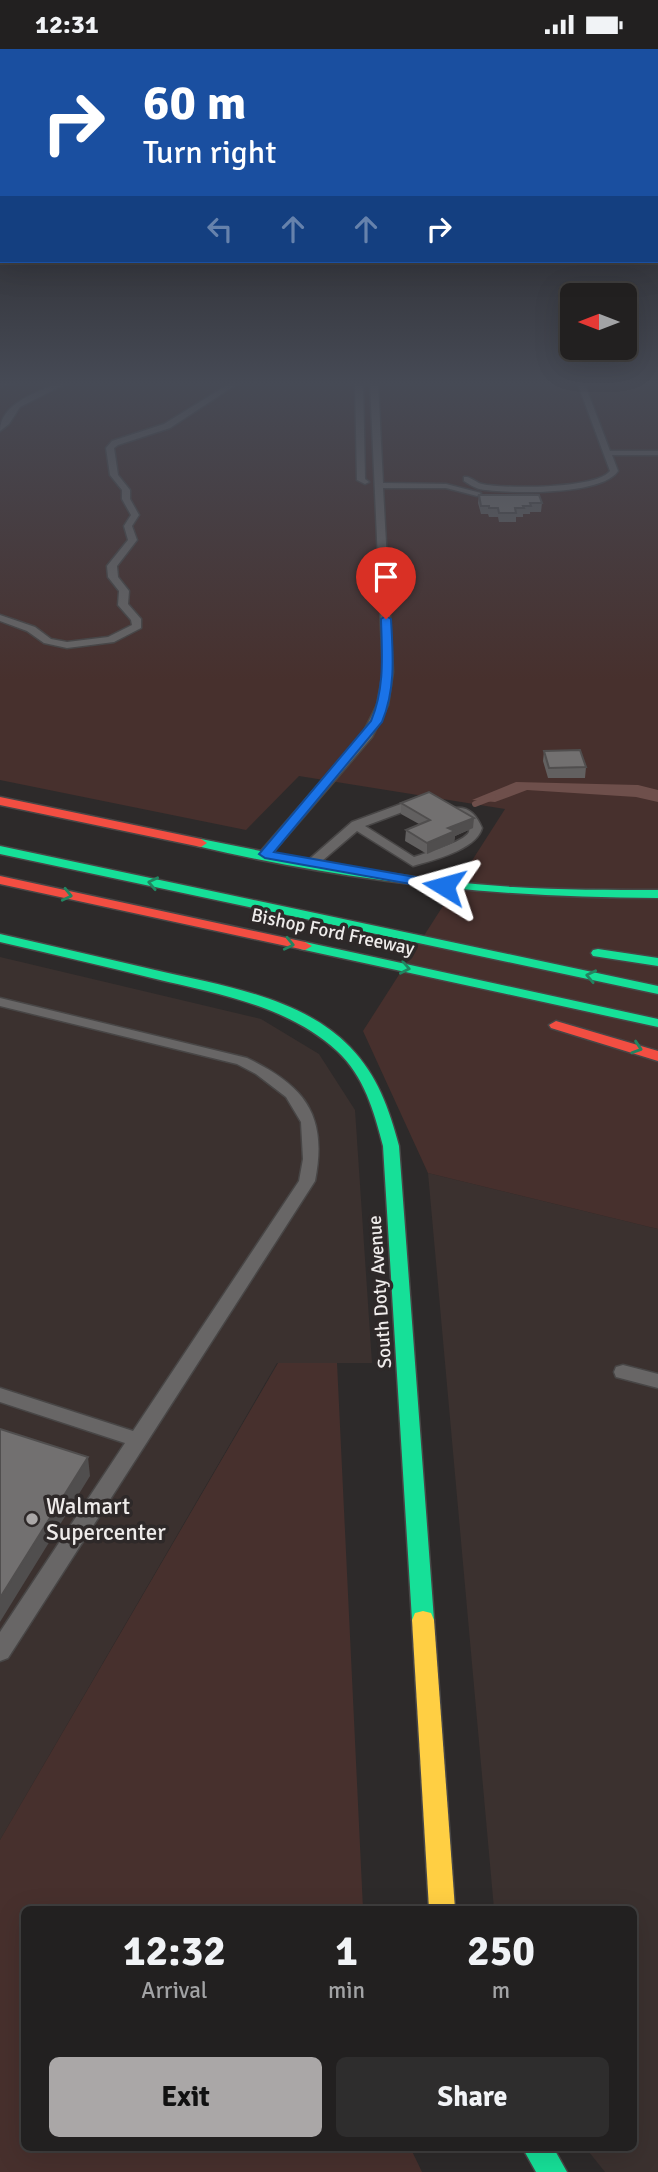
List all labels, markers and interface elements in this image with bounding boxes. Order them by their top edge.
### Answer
text: 12:31 [35,9,99,41]
text: 60 m [143,73,246,133]
icon: right [28,77,119,168]
text: Turn right [143,133,276,172]
icon: left [201,210,239,248]
icon: ahead [274,210,312,248]
icon: ahead [347,210,385,248]
icon: right [420,210,458,248]
north arrow [560,283,637,361]
map controls [560,283,637,360]
pin [356,547,416,619]
icon: arrive [367,558,405,596]
position arrow [407,849,481,923]
one-way arrow [147,877,159,891]
one-way arrow [61,886,73,901]
street label: Bishop Ford Freeway [249,903,417,961]
one-way arrow [283,936,295,950]
one-way arrow [399,960,411,975]
one-way arrow [585,969,597,984]
one-way arrow [630,1040,642,1054]
street label: South Doty Avenue [363,1215,397,1369]
place label: Walmart Supercenter [46,1492,166,1547]
marker: Walmart Supercenter [24,1511,40,1527]
text: 12:32 [123,1926,226,1977]
text: 1 [335,1926,358,1977]
text: 250 [467,1926,535,1977]
text: Arrival [141,1976,208,2005]
text: min [328,1976,365,2005]
text: m [492,1976,510,2005]
button: Exit [49,2057,322,2137]
button: Share [336,2057,609,2137]

